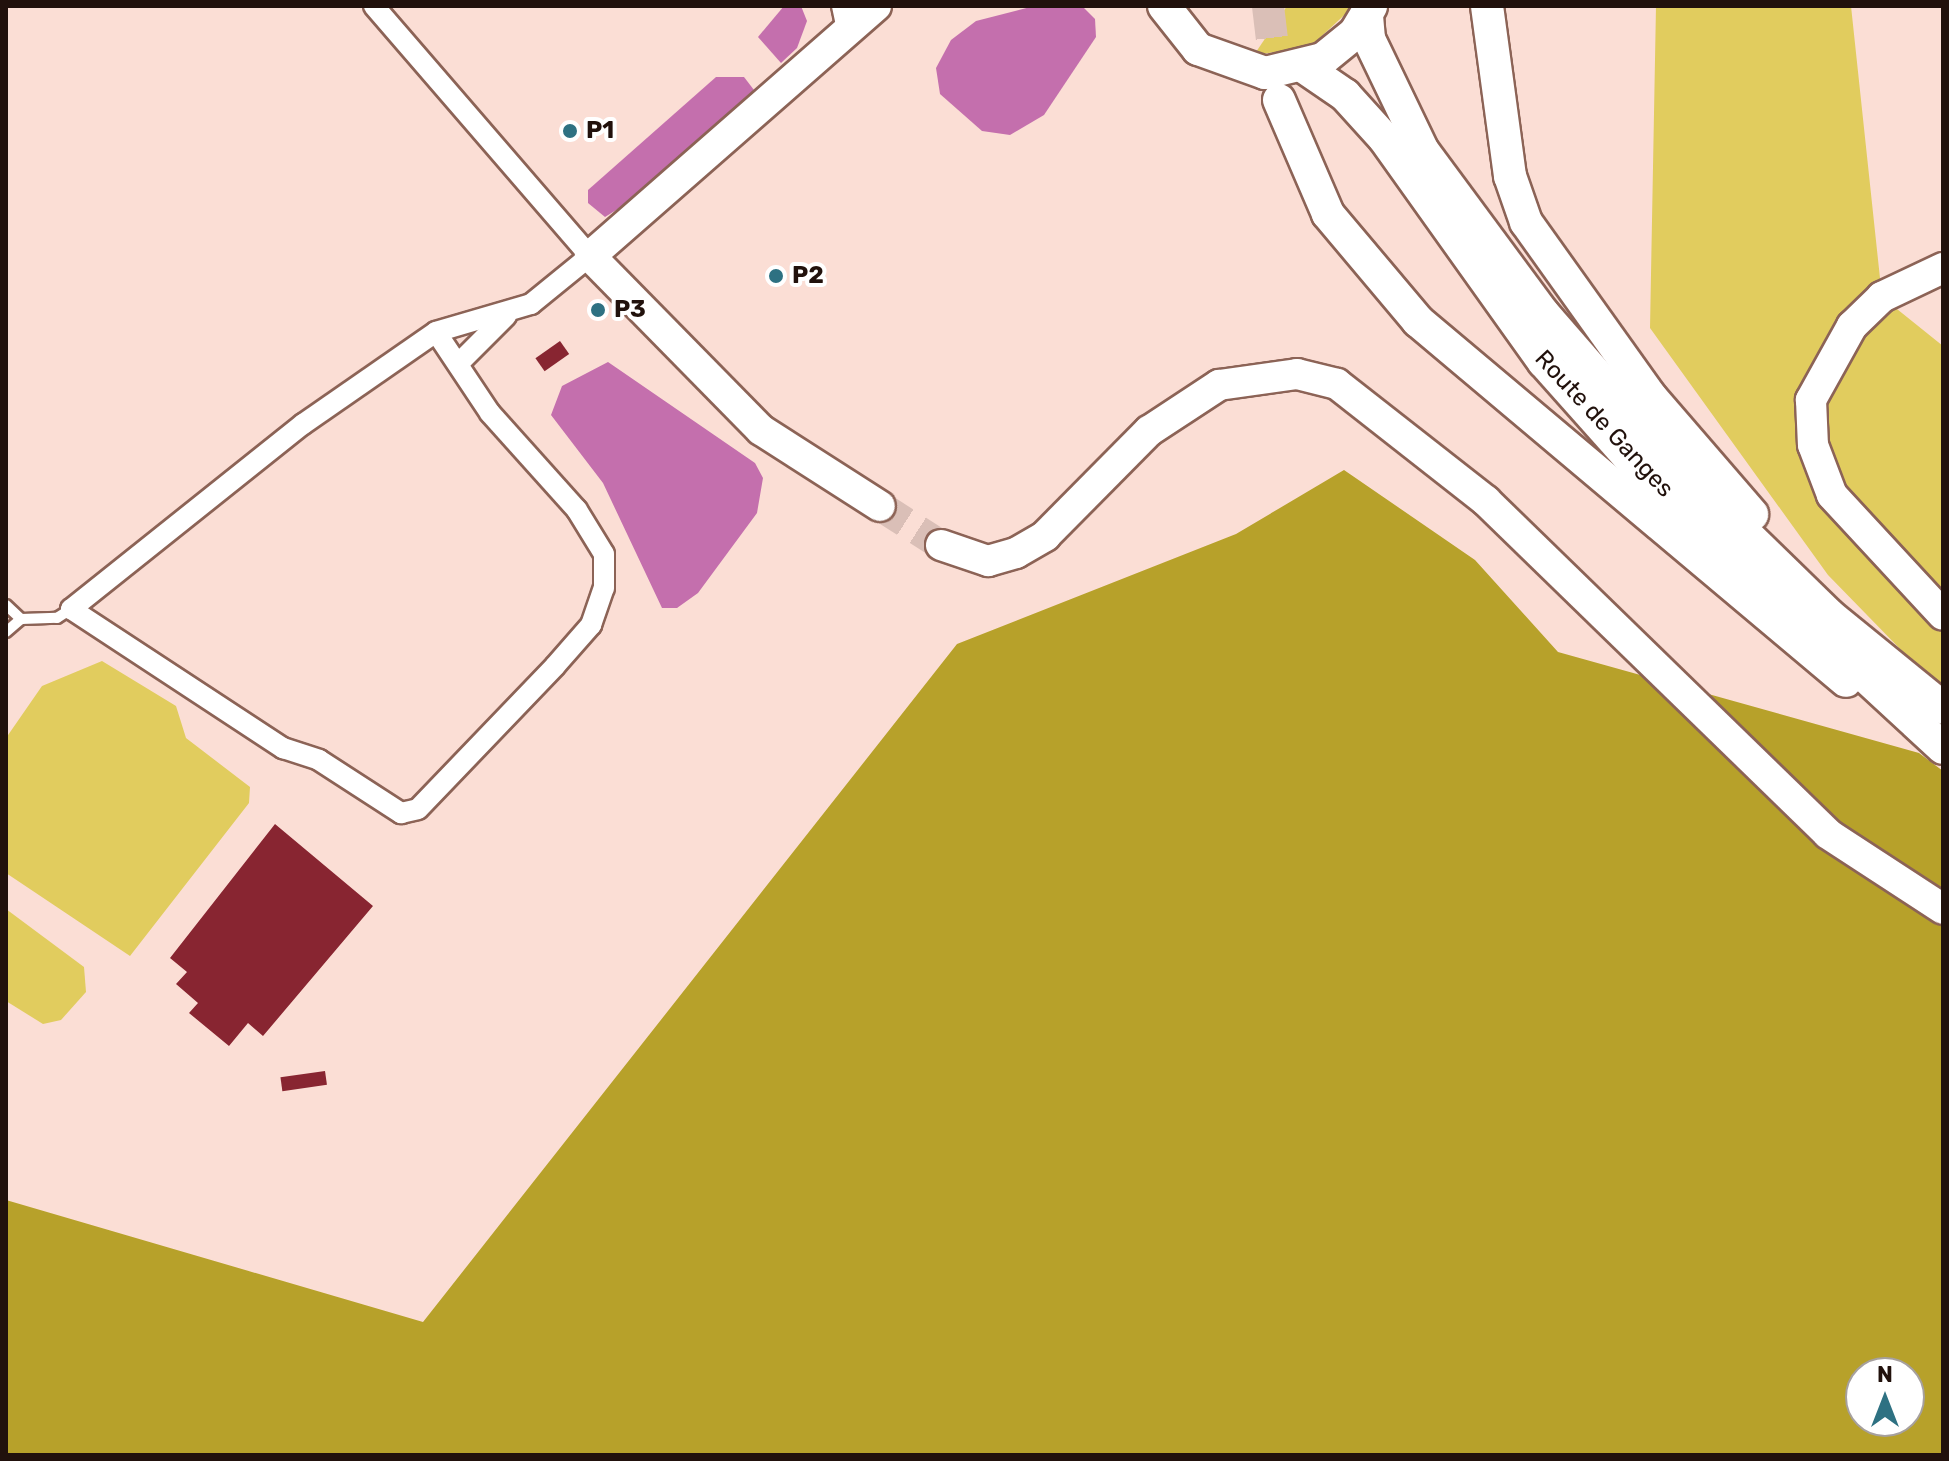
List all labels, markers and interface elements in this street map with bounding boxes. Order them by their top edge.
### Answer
place label: P1 [586,117,614,145]
marker: P1 [561,122,579,140]
place label: P2 [792,262,824,290]
marker: P2 [767,267,785,285]
place label: P3 [614,296,646,324]
marker: P3 [589,301,607,319]
street label: Route de Ganges [1529,345,1679,503]
north arrow [1845,1357,1925,1437]
text: N [1877,1361,1893,1388]

